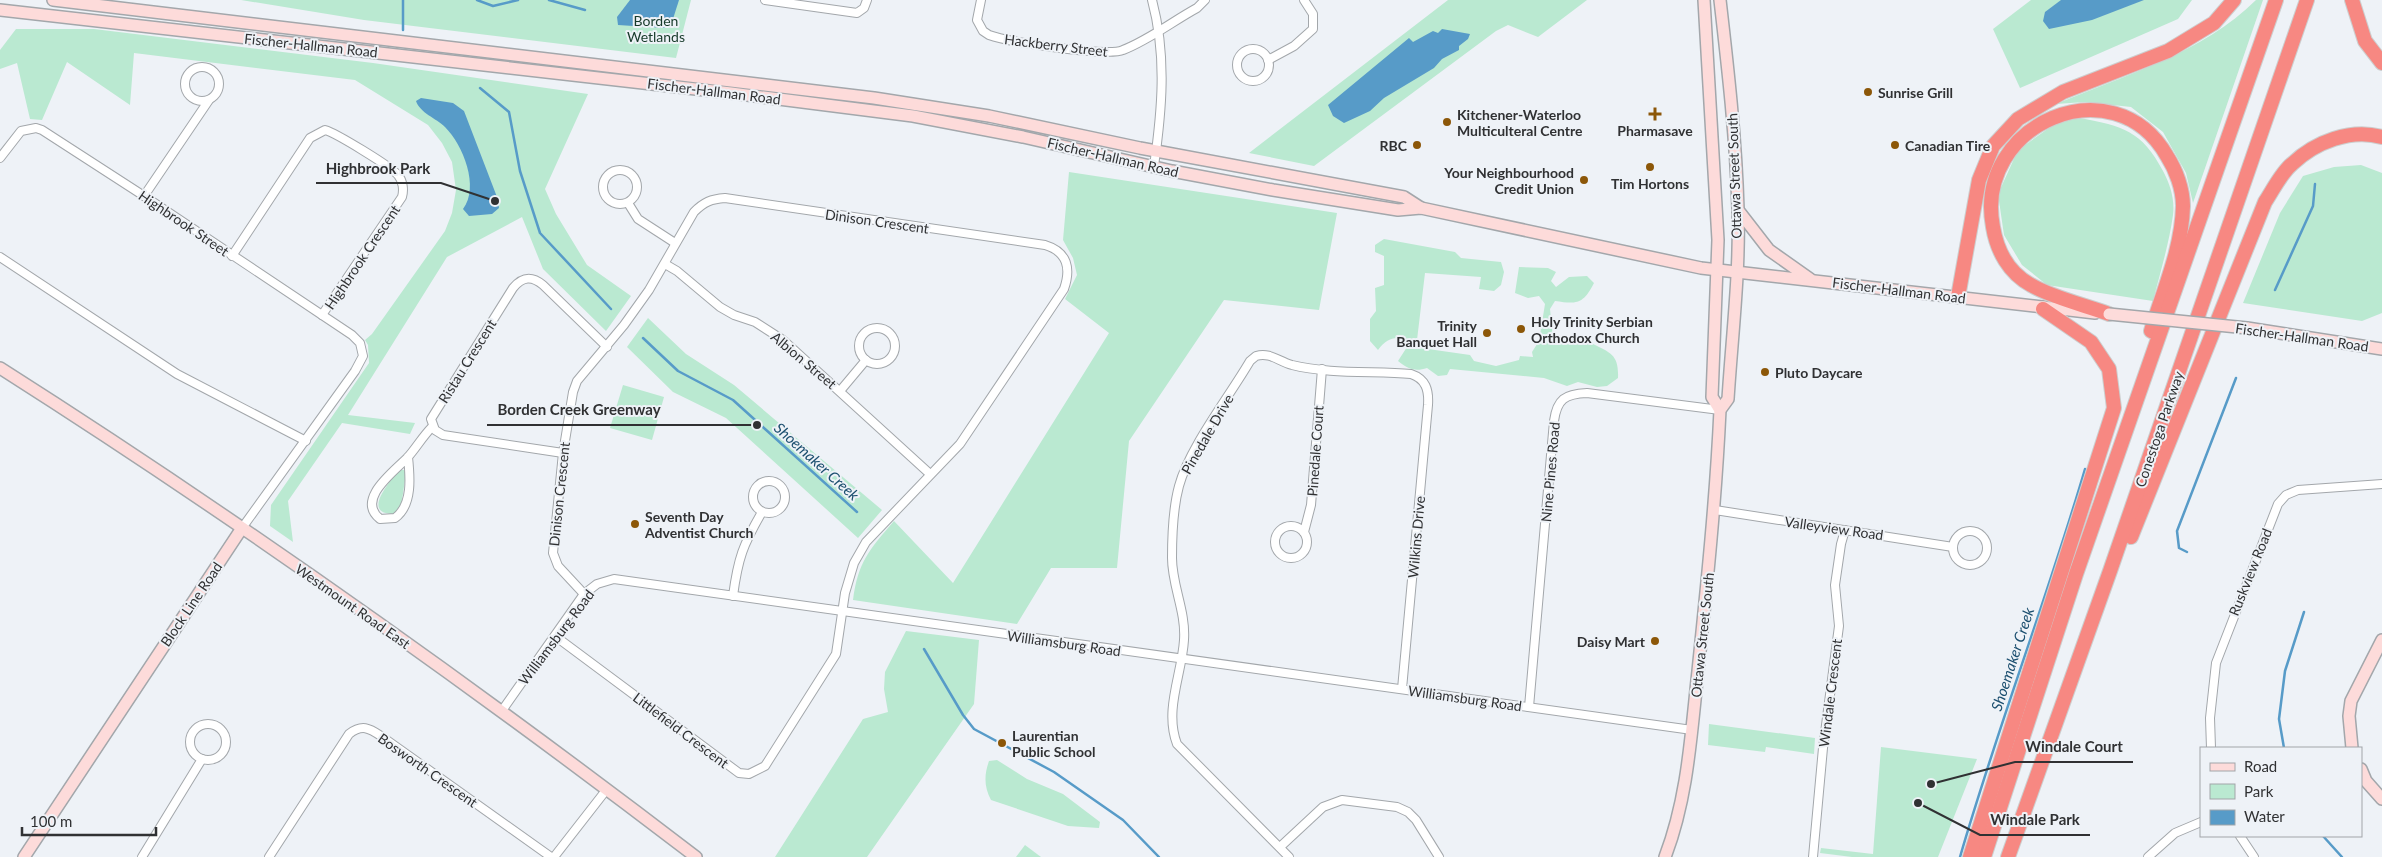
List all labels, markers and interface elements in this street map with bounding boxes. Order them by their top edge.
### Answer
park label: Borden Wetlands [627,12,685,45]
street label: Fischer-Hallman Road [243,30,379,60]
street label: Hackberry Street [1003,30,1109,60]
street label: Fischer-Hallman Road [646,74,782,108]
place label: Sunrise Grill [1878,84,1953,101]
marker: Sunrise Grill [1862,86,1874,98]
place label: Kitchener-Waterloo Multiculteral Centre [1457,106,1583,139]
marker: Pharmasave [1649,108,1661,120]
street label: Ottawa Street South [1723,113,1745,239]
marker: Kitchener-Waterloo Multiculteral Centre [1441,116,1453,128]
place label: Pharmasave [1617,122,1693,139]
street label: Fischer-Hallman Road [1046,134,1180,180]
place label: RBC [1380,137,1408,154]
place label: Canadian Tire [1905,137,1991,154]
marker: RBC [1411,139,1423,151]
marker: Canadian Tire [1889,139,1901,151]
callout: Highbrook Park [316,153,441,183]
text: Highbrook Park [326,159,431,177]
marker: Tim Hortons [1644,161,1656,173]
place label: Your Neighbourhood Credit Union [1443,164,1574,197]
marker: Your Neighbourhood Credit Union [1578,174,1590,186]
place label: Tim Hortons [1611,175,1689,192]
street label: Highbrook Street [136,187,232,259]
street label: Highbrook Crescent [321,201,403,313]
street label: Dinison Crescent [824,205,930,237]
street label: Fischer-Hallman Road [1831,273,1967,307]
place label: Holy Trinity Serbian Orthodox Church [1531,313,1653,346]
street label: Ristau Crescent [434,316,500,406]
place label: Trinity Banquet Hall [1396,317,1478,350]
street label: Fischer-Hallman Road [2234,319,2370,355]
marker: Holy Trinity Serbian Orthodox Church [1515,323,1527,335]
marker: Trinity Banquet Hall [1481,327,1493,339]
street label: Albion Street [768,328,840,392]
place label: Pluto Daycare [1775,364,1863,381]
marker: Pluto Daycare [1759,366,1771,378]
street label: Conestoga Parkway [2131,368,2187,489]
street label: Pinedale Drive [1177,391,1237,477]
callout: Borden Creek Greenway [487,395,671,425]
text: Borden Creek Greenway [497,400,661,418]
street label: Pinedale Court [1303,405,1327,497]
water label: Shoemaker Creek [771,418,864,504]
street label: Nine Pines Road [1537,421,1563,523]
street label: Dinison Crescent [545,441,573,547]
street label: Wilkins Drive [1404,495,1428,579]
place label: Seventh Day Adventist Church [644,508,754,541]
street label: Valleyview Road [1783,513,1885,543]
marker: Seventh Day Adventist Church [629,518,641,530]
street label: Ruskview Road [2225,526,2275,618]
street label: Block Line Road [157,559,225,649]
street label: Westmount Road East [292,560,414,652]
street label: Ottawa Street South [1687,572,1717,698]
street label: Williamsburg Road [515,586,597,688]
water label: Shoemaker Creek [1987,604,2037,713]
street label: Williamsburg Road [1006,627,1122,659]
place label: Daisy Mart [1577,633,1646,650]
marker: Daisy Mart [1649,635,1661,647]
street label: Windale Crescent [1815,638,1845,748]
street label: Williamsburg Road [1407,682,1523,714]
street label: Littlefield Crescent [630,689,732,771]
place label: Laurentian Public School [1012,727,1096,760]
street label: Bosworth Crescent [375,729,481,811]
callout: Windale Court [2015,732,2133,762]
marker: Laurentian Public School [996,737,1008,749]
text: Windale Court [2025,737,2123,755]
legend [2200,747,2362,837]
text: Road [2244,757,2277,775]
text: Park [2244,782,2274,800]
scale bar [22,804,156,836]
callout: Windale Park [1980,805,2090,835]
text: Water [2244,807,2285,825]
text: Windale Park [1990,810,2081,828]
text: 100 m [30,812,72,830]

